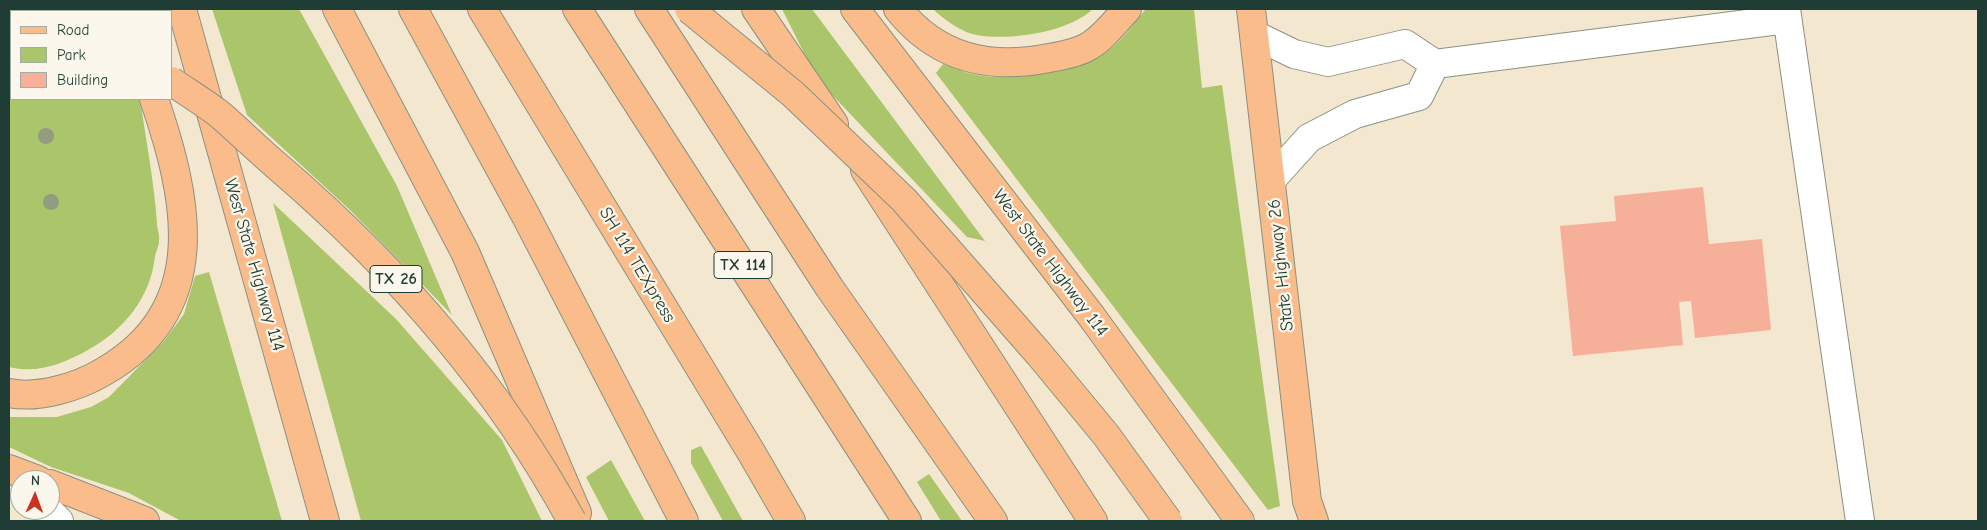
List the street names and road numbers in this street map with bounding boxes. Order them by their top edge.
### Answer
street label: West State Highway 114 [219,176,289,354]
street label: West State Highway 114 [988,185,1112,341]
street label: State Highway 26 [1263,198,1299,332]
street label: SH 114 TEXpress [594,203,680,327]
road number: TX 114 [714,252,772,278]
road number: TX 26 [370,266,422,292]

